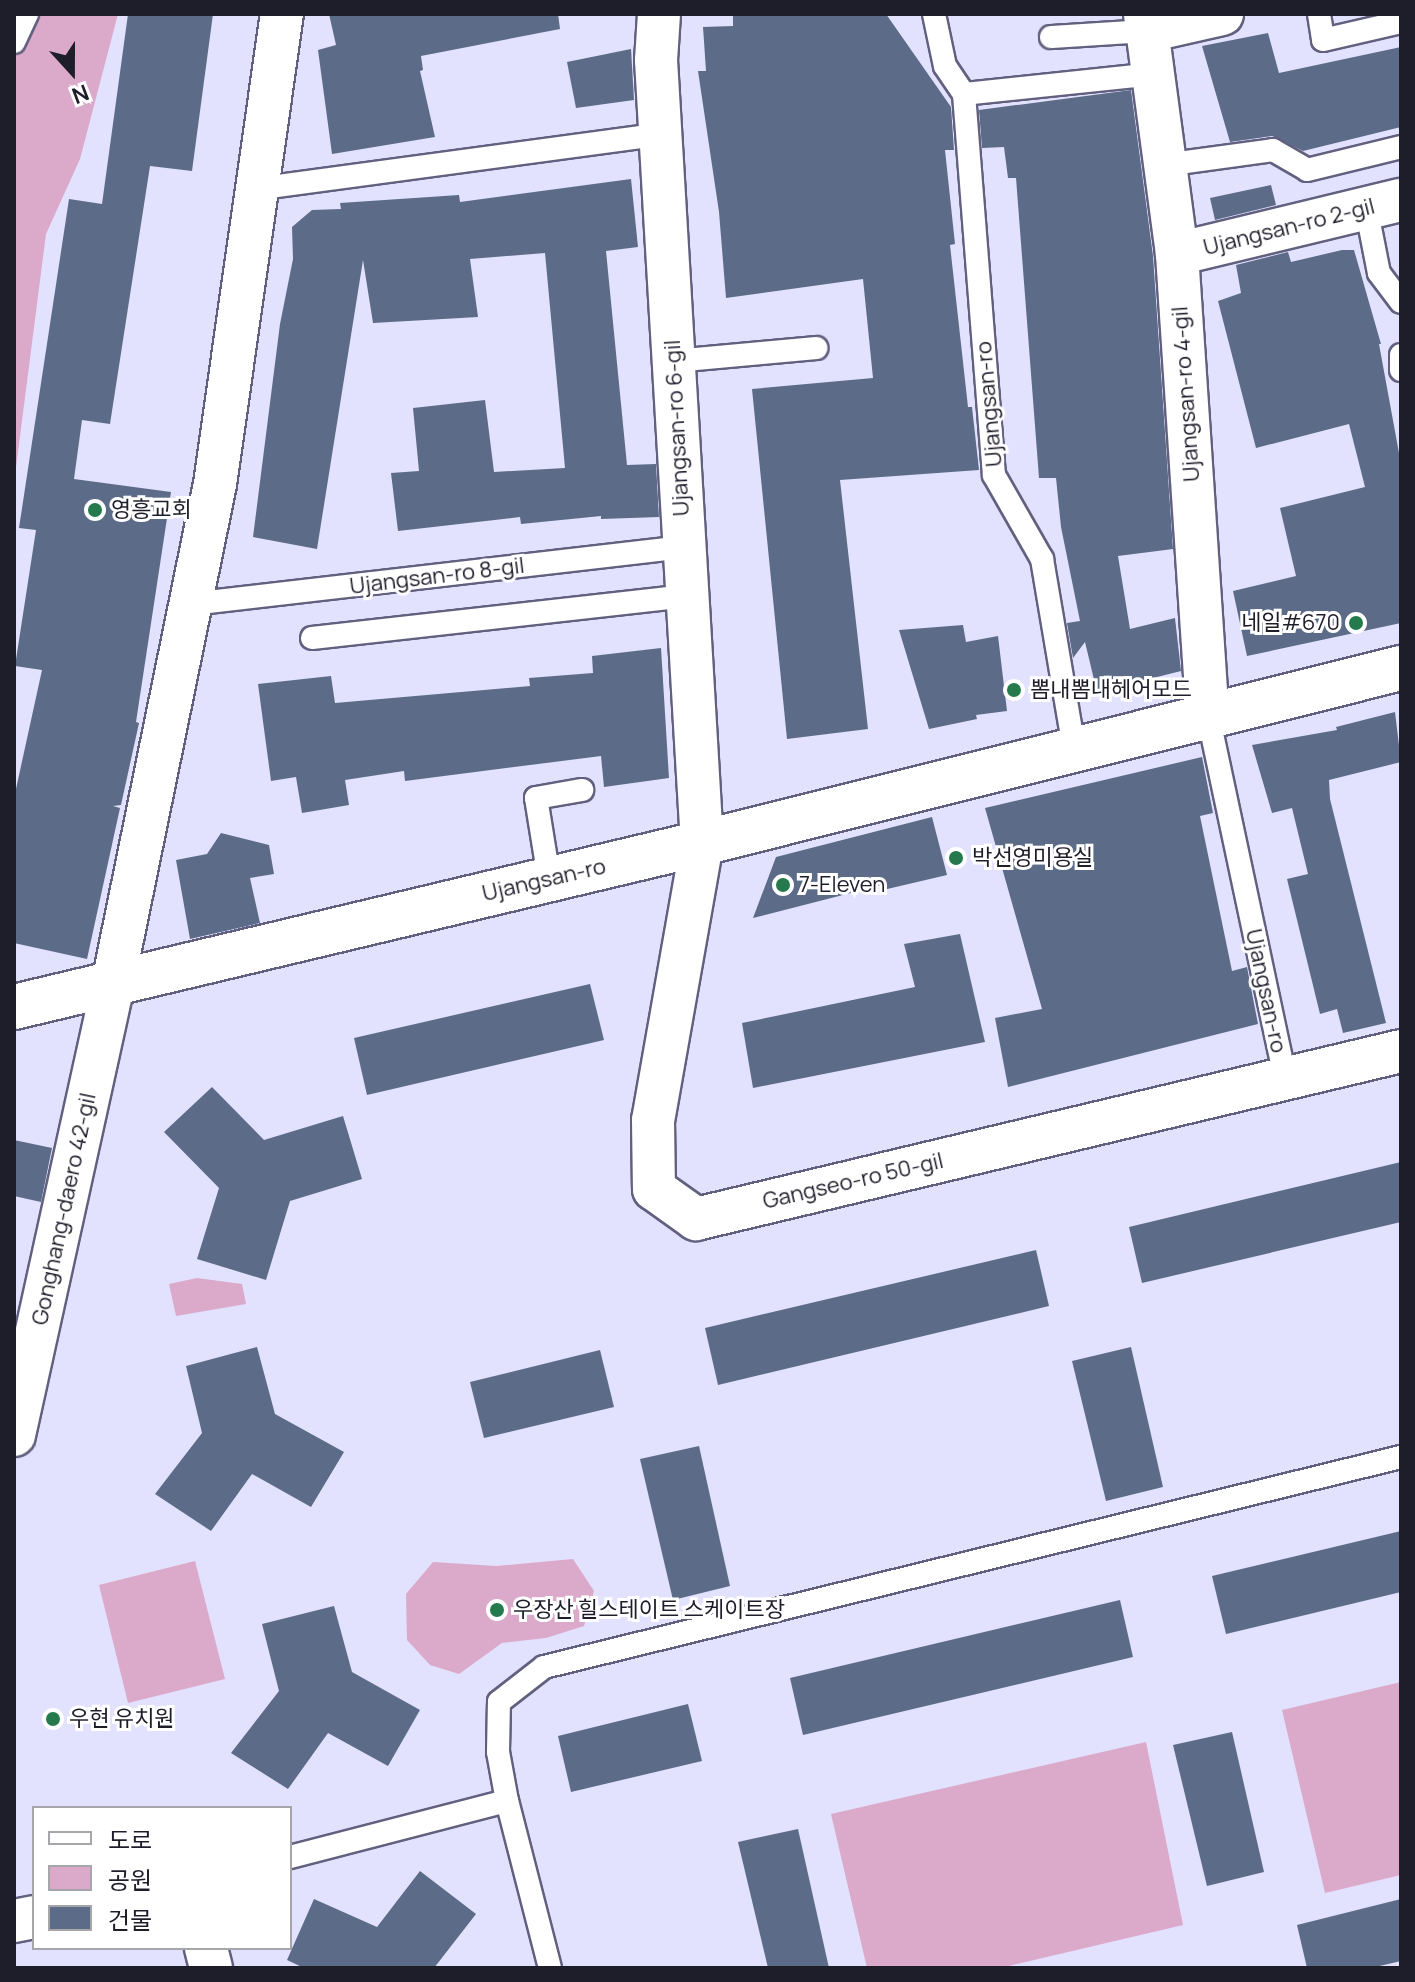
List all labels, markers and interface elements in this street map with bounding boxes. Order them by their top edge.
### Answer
north arrow [32,32,112,112]
text: N [68,78,93,111]
street label: Ujangsan-ro 2-gil [1201,193,1377,261]
street label: Ujangsan-ro 4-gil [1167,305,1205,483]
street label: Ujangsan-ro 6-gil [659,339,695,517]
street label: Ujangsan-ro [970,340,1008,468]
place label: 영흥교회 [111,497,192,523]
marker: 영흥교회 [86,501,104,519]
street label: Ujangsan-ro 8-gil [348,552,526,600]
place label: 네일#670 [1241,610,1340,636]
marker: 네일#670 [1347,614,1365,632]
place label: 뽐내뽐내헤어모드 [1030,677,1192,703]
marker: 뽐내뽐내헤어모드 [1005,681,1023,699]
place label: 박선영미용실 [972,845,1093,871]
marker: 박선영미용실 [947,849,965,867]
street label: Ujangsan-ro [480,853,608,907]
place label: 7-Eleven [799,872,885,898]
marker: 7-Eleven [774,876,792,894]
street label: Ujangsan-ro [1240,927,1292,1055]
street label: Gonghang-daero 42-gil [27,1091,101,1327]
street label: Gangseo-ro 50-gil [760,1147,946,1215]
place label: 우장산 힐스테이트 스케이트장 [513,1597,785,1623]
marker: 우장산 힐스테이트 스케이트장 [488,1601,506,1619]
place label: 우현 유치원 [69,1706,175,1732]
marker: 우현 유치원 [44,1710,62,1728]
legend [32,1806,292,1950]
text: 도로 [108,1823,152,1856]
text: 공원 [108,1863,152,1896]
text: 건물 [108,1903,152,1936]

